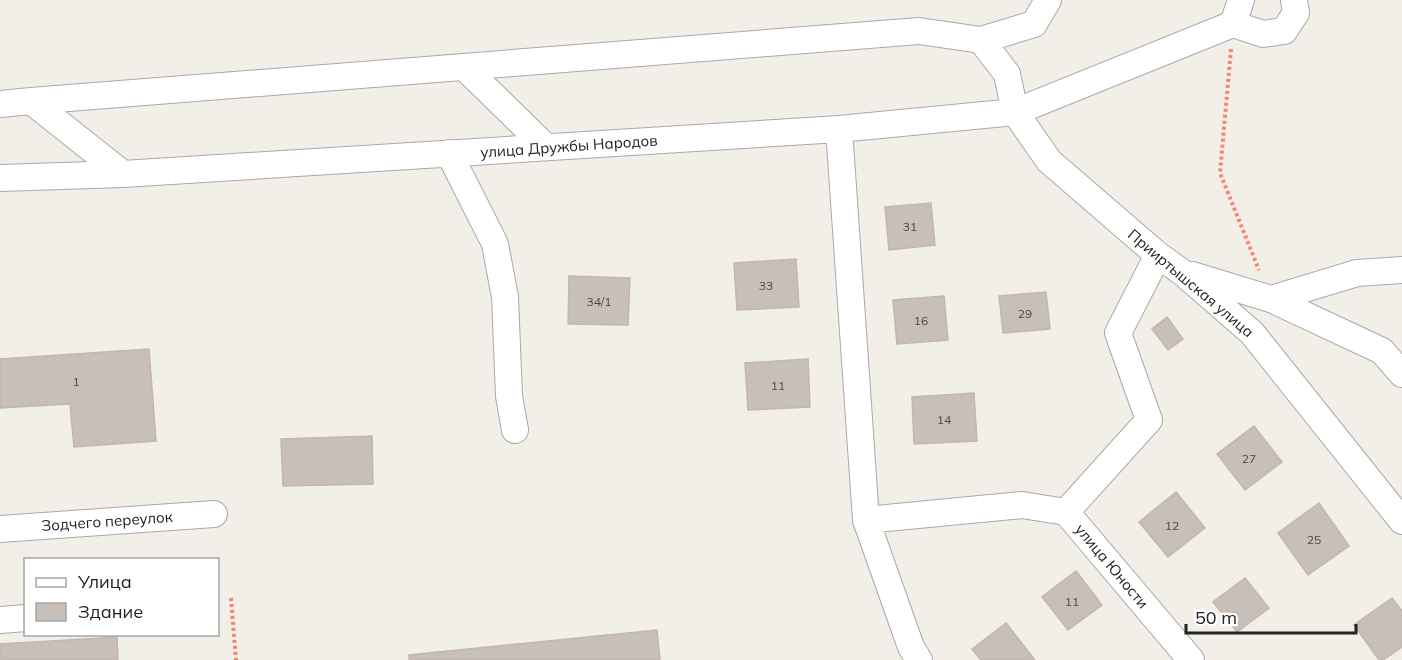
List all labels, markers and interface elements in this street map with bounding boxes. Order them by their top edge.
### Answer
street label: улица Дружбы Народов [480,130,658,162]
house number: 31 [903,219,917,234]
street label: Прииртышская улица [1124,225,1258,341]
house number: 33 [759,278,773,293]
house number: 34/1 [586,294,612,309]
house number: 29 [1018,306,1032,321]
house number: 16 [914,313,928,328]
house number: 1 [72,374,80,389]
house number: 11 [771,378,785,393]
house number: 14 [937,412,951,427]
house number: 27 [1242,451,1256,466]
street label: Зодчего переулок [41,507,174,535]
house number: 12 [1165,518,1179,533]
street label: улица Юности [1071,520,1153,612]
house number: 25 [1307,532,1321,547]
legend [24,558,219,636]
text: Улица [77,570,132,593]
house number: 11 [1065,594,1079,609]
scale bar [1186,597,1356,635]
text: Здание [78,600,143,623]
text: 50 m [1195,606,1237,629]

